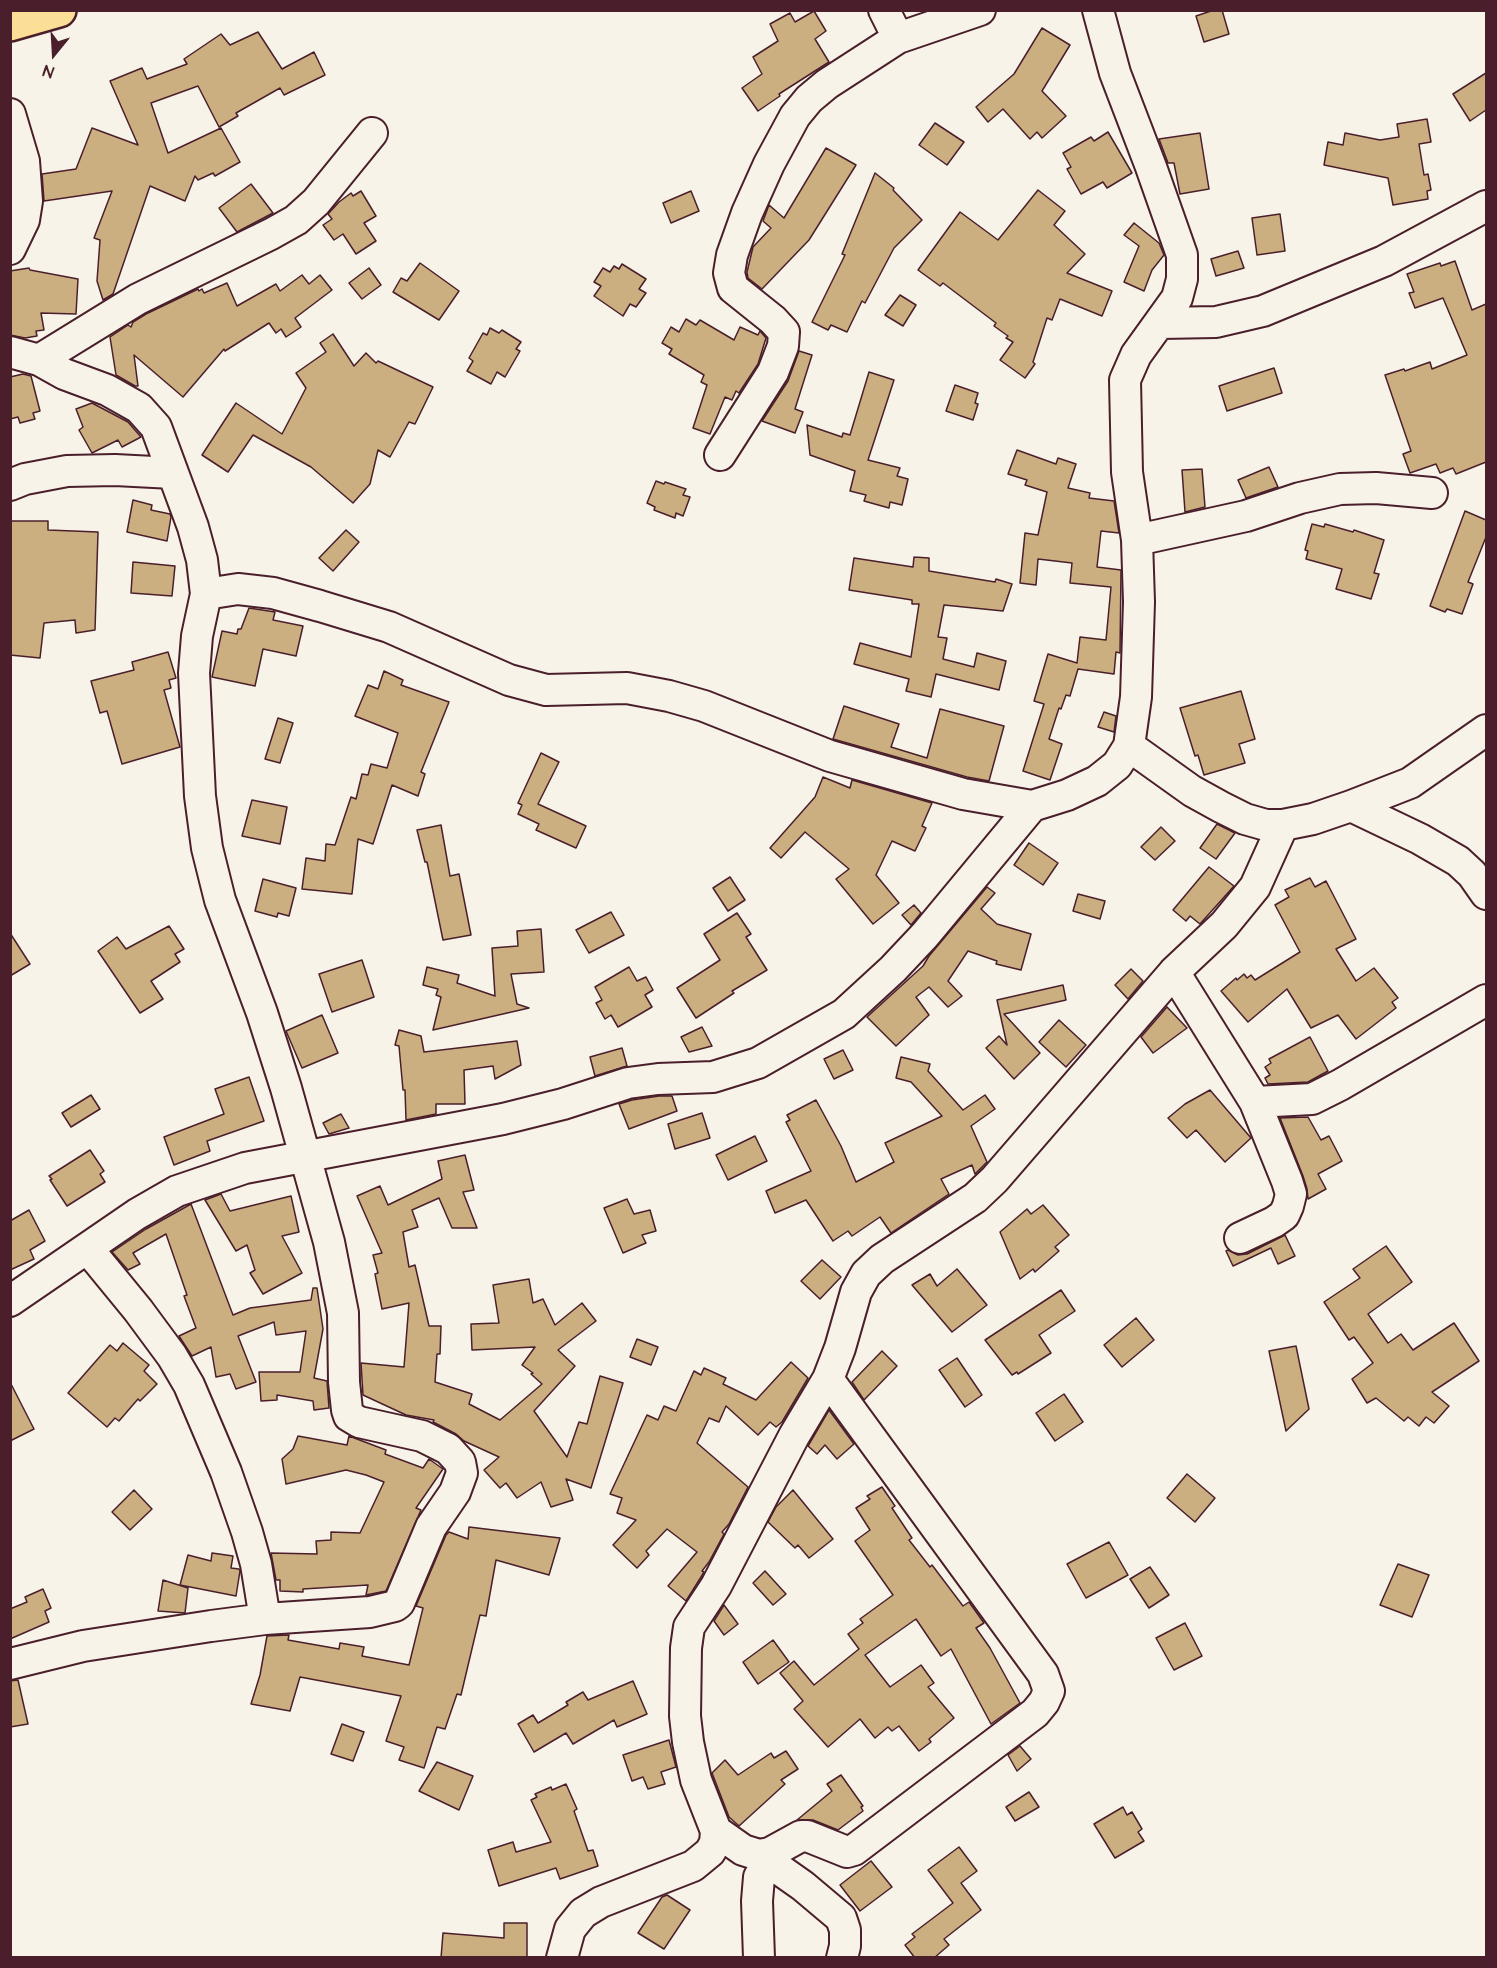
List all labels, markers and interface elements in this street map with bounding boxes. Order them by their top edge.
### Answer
north arrow [24,24,84,84]
text: N [40,59,57,83]

